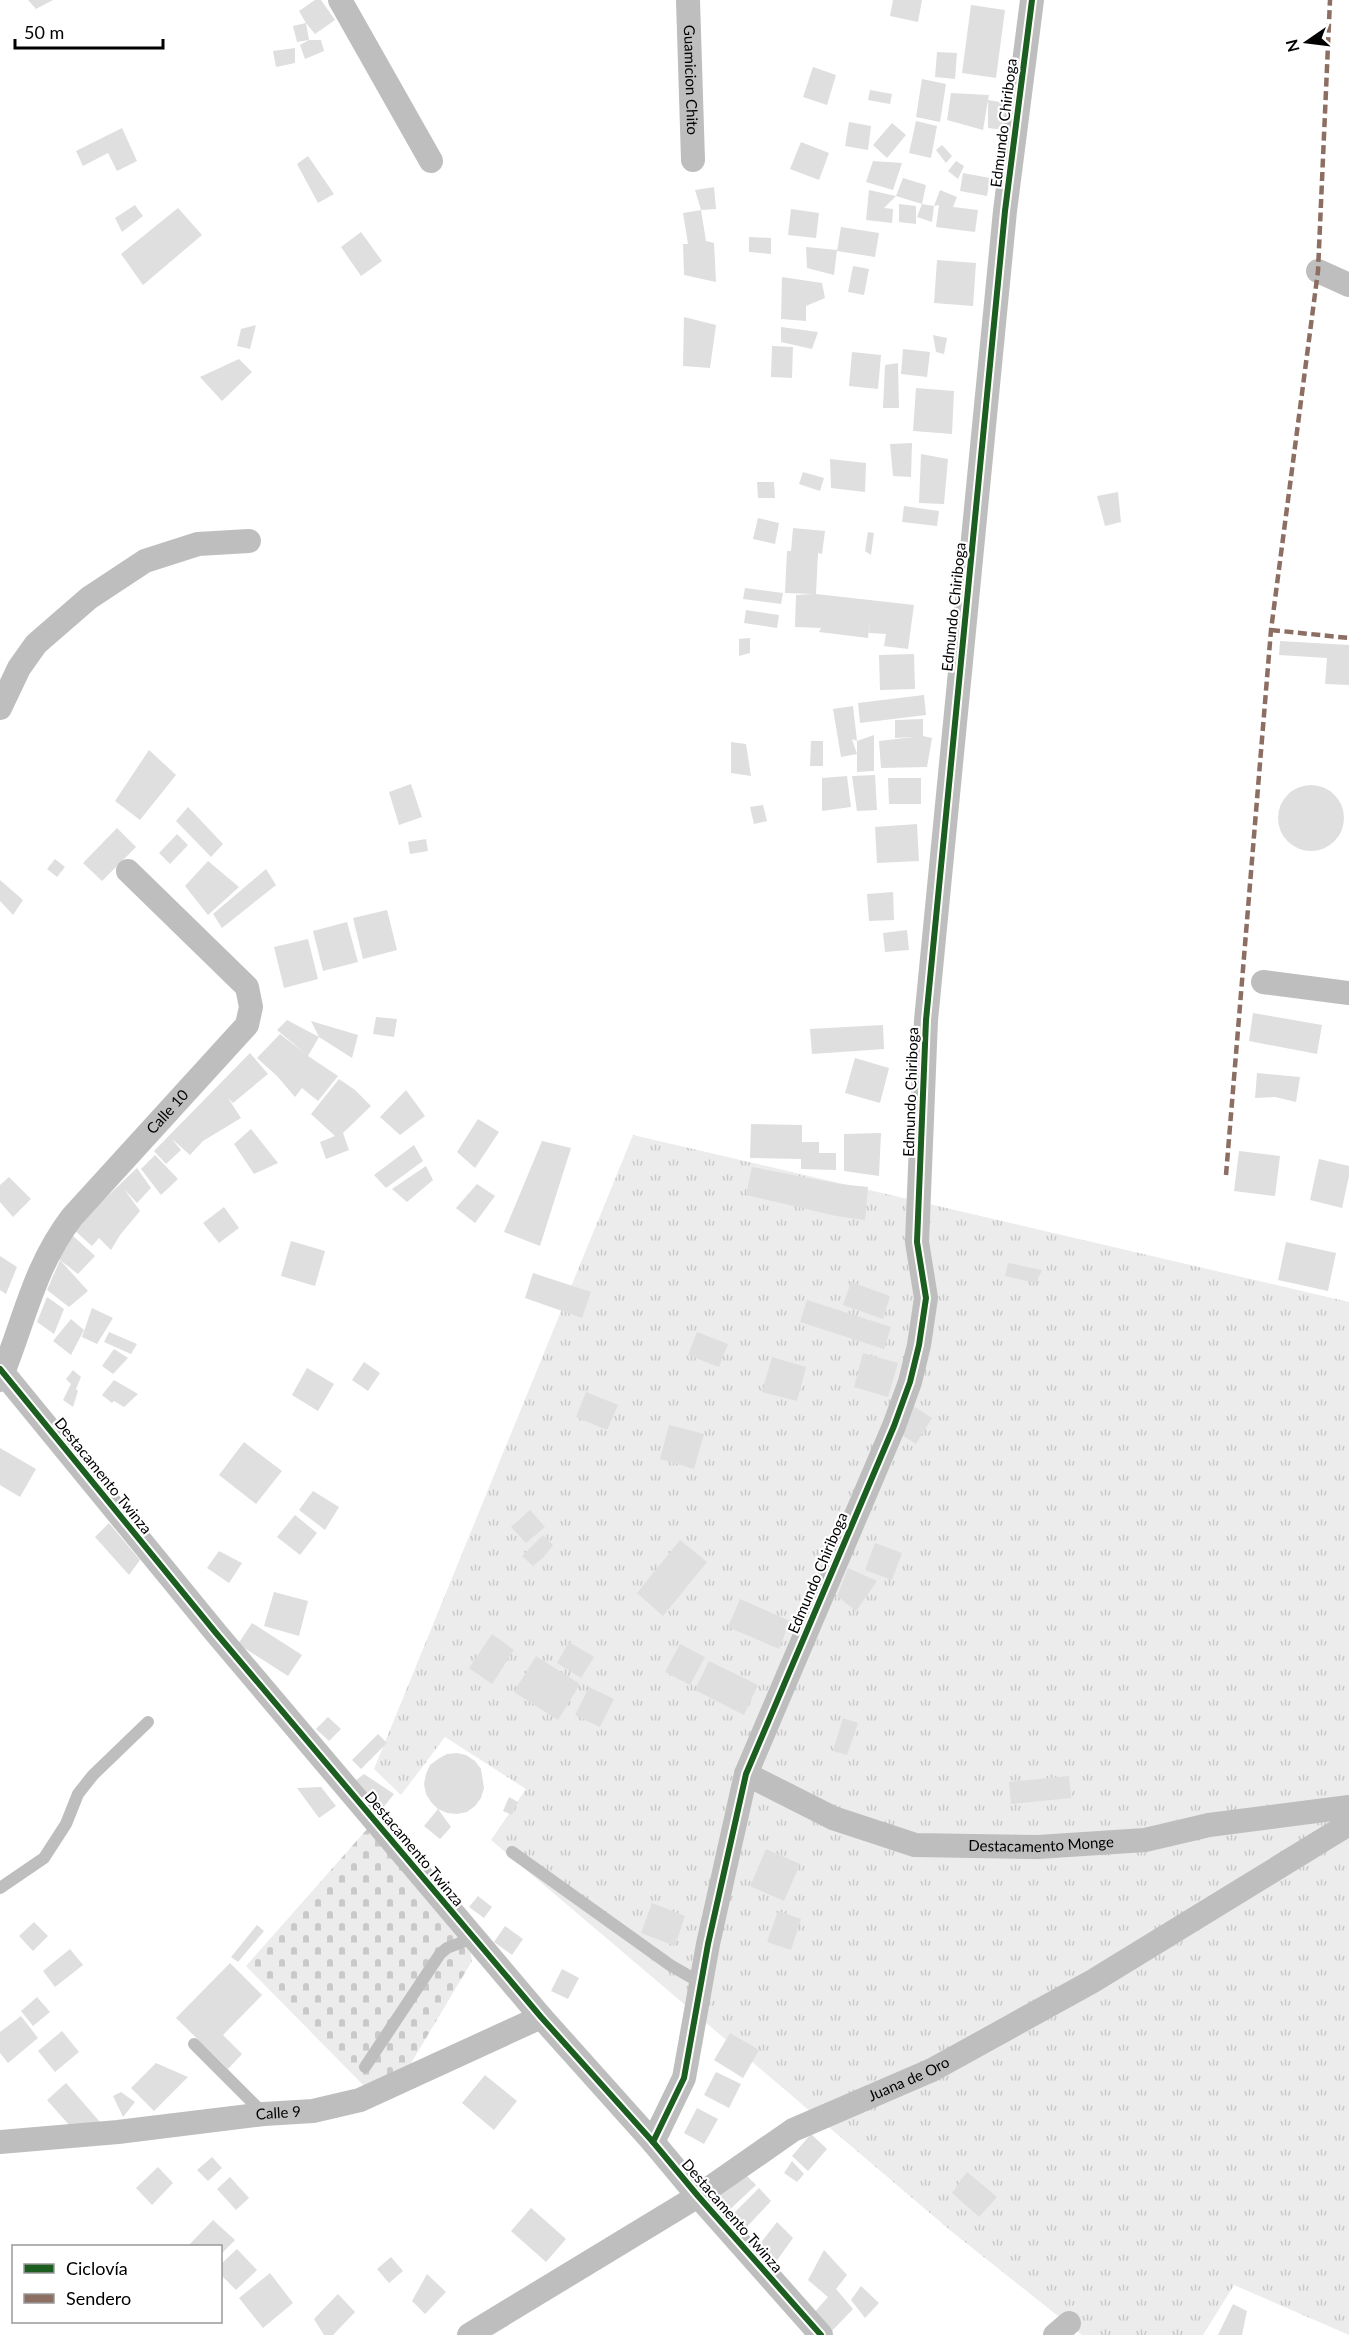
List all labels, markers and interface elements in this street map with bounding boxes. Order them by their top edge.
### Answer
scale bar [15,12,164,50]
north arrow [1277,12,1337,72]
text: 50 m [24,21,64,43]
street label: Guamicion Chito [681,25,702,135]
text: N [1281,37,1303,54]
street label: Edmundo Chiriboga [986,57,1020,188]
street label: Edmundo Chiriboga [937,541,969,672]
street label: Edmundo Chiriboga [899,1027,921,1157]
street label: Calle 10 [142,1085,192,1137]
street label: Destacamento Twinza [51,1414,156,1537]
street label: Edmundo Chiriboga [783,1509,851,1636]
street label: Destacamento Twinza [361,1787,468,1909]
street label: Destacamento Monge [968,1832,1114,1855]
street label: Juana de Oro [865,2052,952,2105]
street label: Calle 9 [255,2102,301,2123]
street label: Destacamento Twinza [679,2155,787,2276]
legend [12,2245,222,2323]
text: Ciclovía [66,2257,128,2279]
text: Sendero [66,2287,131,2309]

